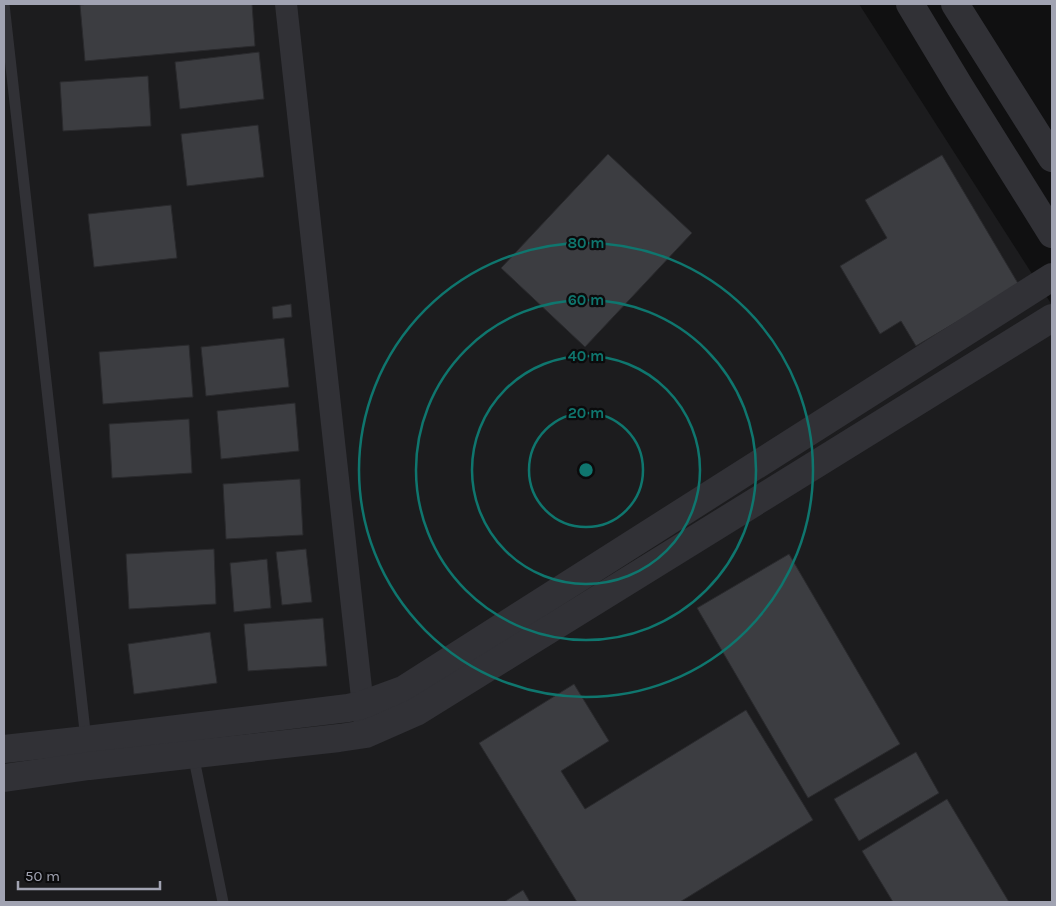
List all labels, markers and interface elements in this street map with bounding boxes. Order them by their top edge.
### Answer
text: 80 m [567,234,605,252]
text: 60 m [568,291,604,309]
text: 40 m [568,347,604,365]
text: 20 m [568,404,604,422]
centre of rings [577,461,595,479]
scale bar [18,858,160,890]
text: 50 m [25,867,60,885]

